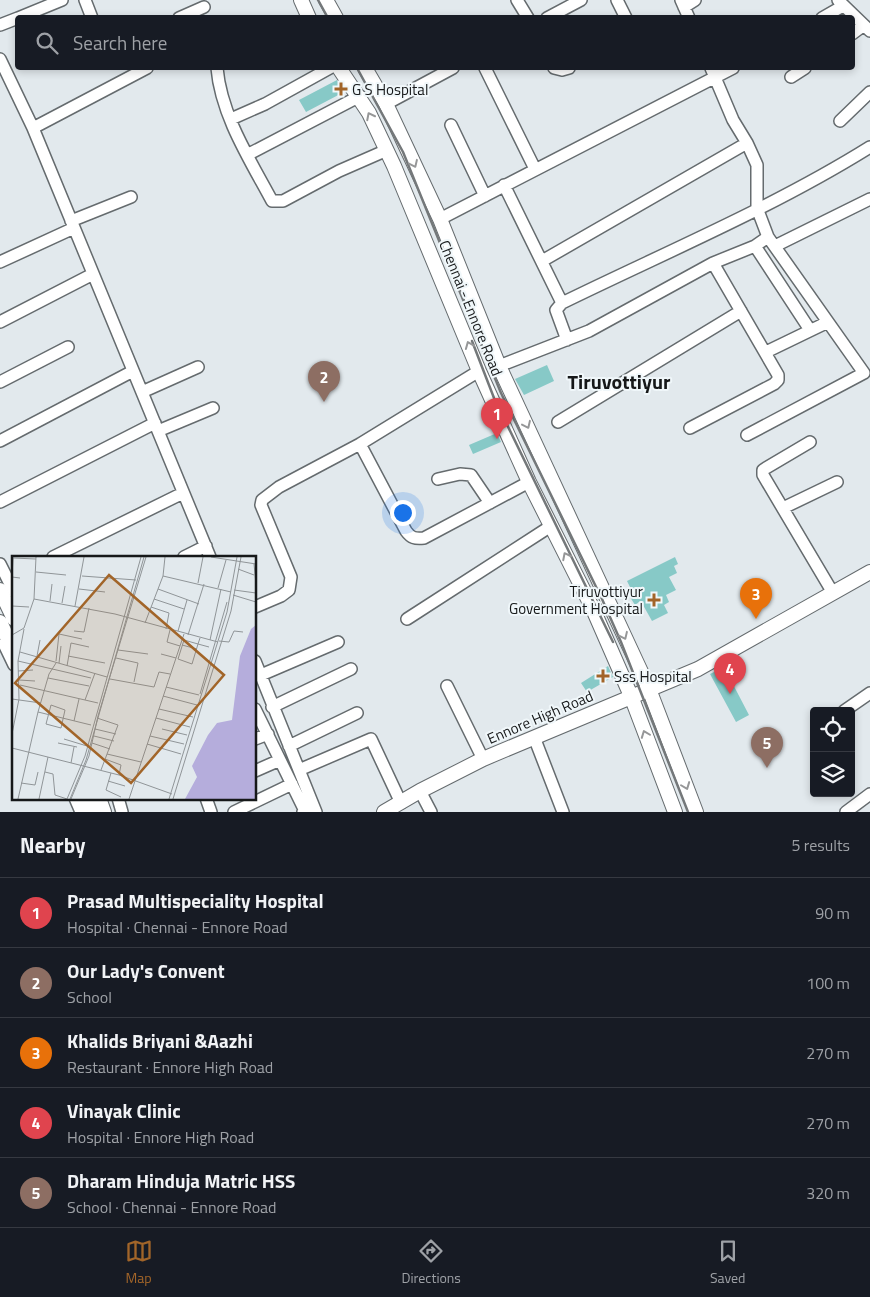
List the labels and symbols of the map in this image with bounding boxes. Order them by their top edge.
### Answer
place label: G S Hospital [352,78,428,101]
marker: G S Hospital [334,82,348,96]
one-way arrow [366,112,376,121]
one-way arrow [408,159,419,168]
street label: Chennai - Ennore Road [433,237,509,379]
one-way arrow [464,342,474,350]
pin: 2 [308,361,340,402]
district label: Tiruvottiyur [568,366,671,397]
pin: 1 [481,398,513,439]
one-way arrow [520,420,530,429]
your location [390,500,416,526]
one-way arrow [562,553,572,562]
inset map [12,556,256,799]
pin: 3 [740,578,772,619]
place label: Tiruvottiyur Government Hospital [509,580,643,620]
marker: Tiruvottiyur Government Hospital [647,593,661,607]
one-way arrow [618,631,629,640]
pin: 4 [714,653,746,694]
place label: Sss Hospital [614,665,692,688]
marker: Sss Hospital [596,669,610,683]
street label: Ennore High Road [483,684,597,750]
pin: 5 [751,727,783,768]
one-way arrow [641,730,651,739]
one-way arrow [681,782,691,790]

